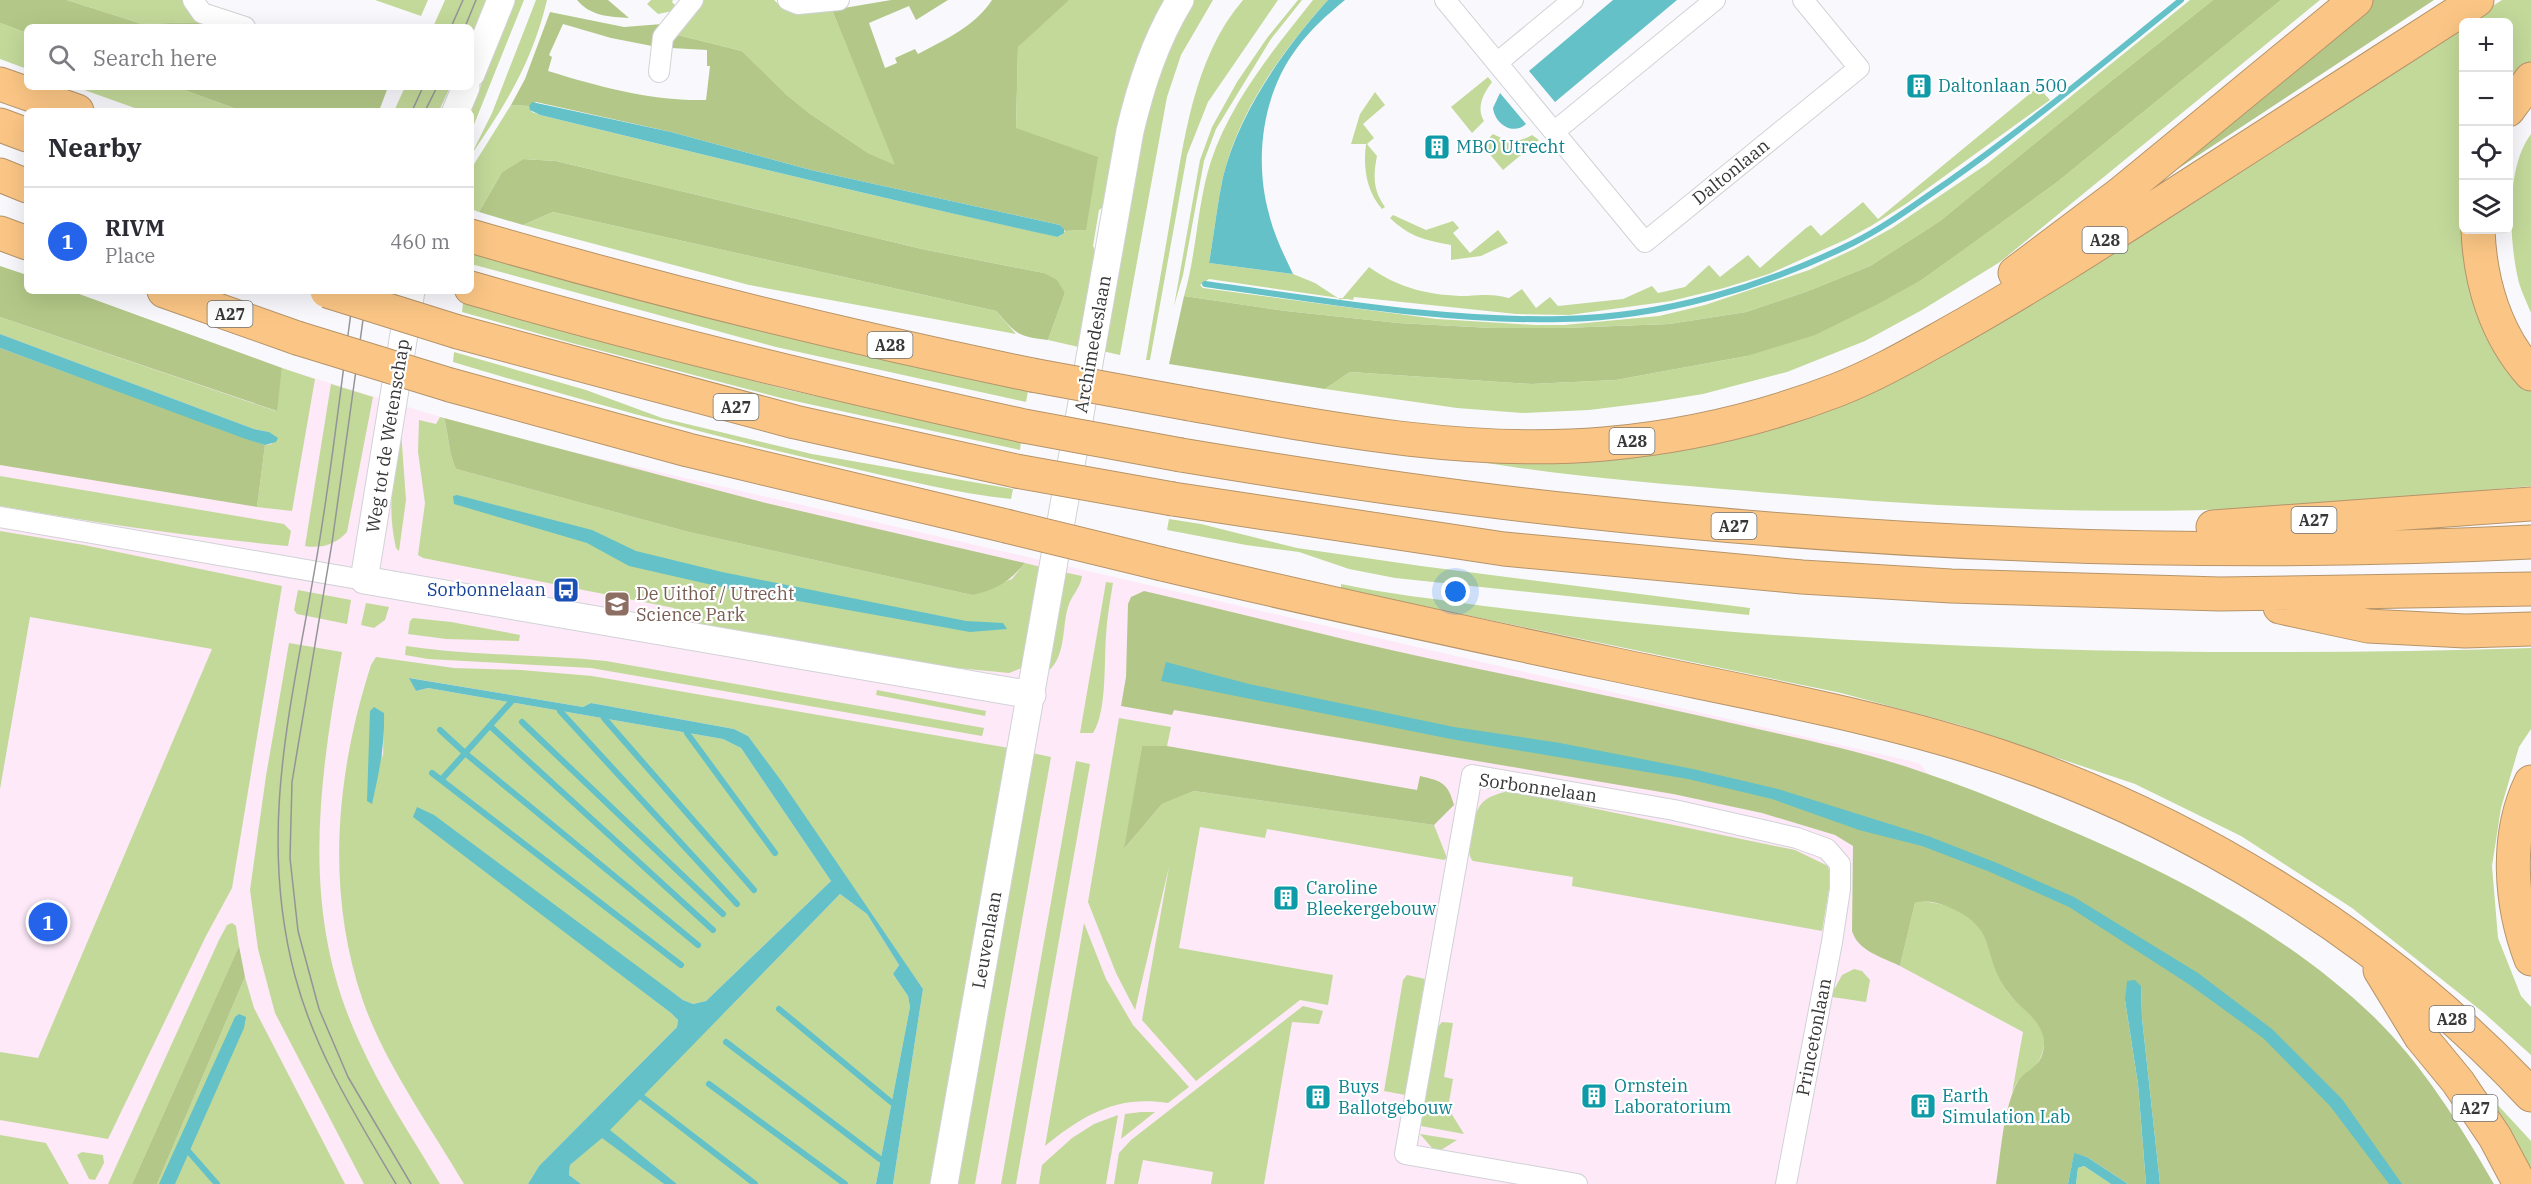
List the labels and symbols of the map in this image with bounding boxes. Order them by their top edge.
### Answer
building icon: Daltonlaan 500 [1904,71,1934,101]
place label: Daltonlaan 500 [1938,74,2067,97]
building icon: MBO Utrecht [1422,132,1452,162]
street label: Daltonlaan [1687,134,1774,210]
place label: MBO Utrecht [1456,135,1565,158]
road number: A28 [2082,227,2128,253]
street label: Archimedeslaan [1069,273,1116,415]
road number: A27 [208,301,252,327]
road number: A28 [868,332,912,358]
street label: Weg tot de Wetenschap [361,337,414,534]
road number: A27 [714,394,758,420]
road number: A28 [1610,428,1654,454]
road number: A27 [2292,507,2336,533]
road number: A27 [1712,513,1756,539]
bus stop icon: Sorbonnelaan [551,575,581,605]
your location [1441,577,1470,606]
place label: Sorbonnelaan [427,578,546,601]
place label: De Uithof / Utrecht Science Park [636,582,794,626]
school or university icon: De Uithof / Utrecht Science Park [602,589,632,619]
street label: Sorbonnelaan [1478,768,1599,807]
place label: Caroline Bleekergebouw [1306,876,1436,920]
building icon: Caroline Bleekergebouw [1271,883,1301,913]
street label: Leuvenlaan [967,889,1006,990]
pin: 1 [28,900,68,944]
street label: Princetonlaan [1791,976,1836,1098]
road number: A28 [2430,1006,2474,1032]
place label: Ornstein Laboratorium [1614,1074,1732,1118]
place label: Buys Ballotgebouw [1338,1075,1453,1119]
building icon: Ornstein Laboratorium [1579,1081,1609,1111]
building icon: Buys Ballotgebouw [1303,1082,1333,1112]
place label: Earth Simulation Lab [1942,1084,2071,1128]
building icon: Earth Simulation Lab [1908,1091,1938,1121]
road number: A27 [2452,1095,2498,1121]

